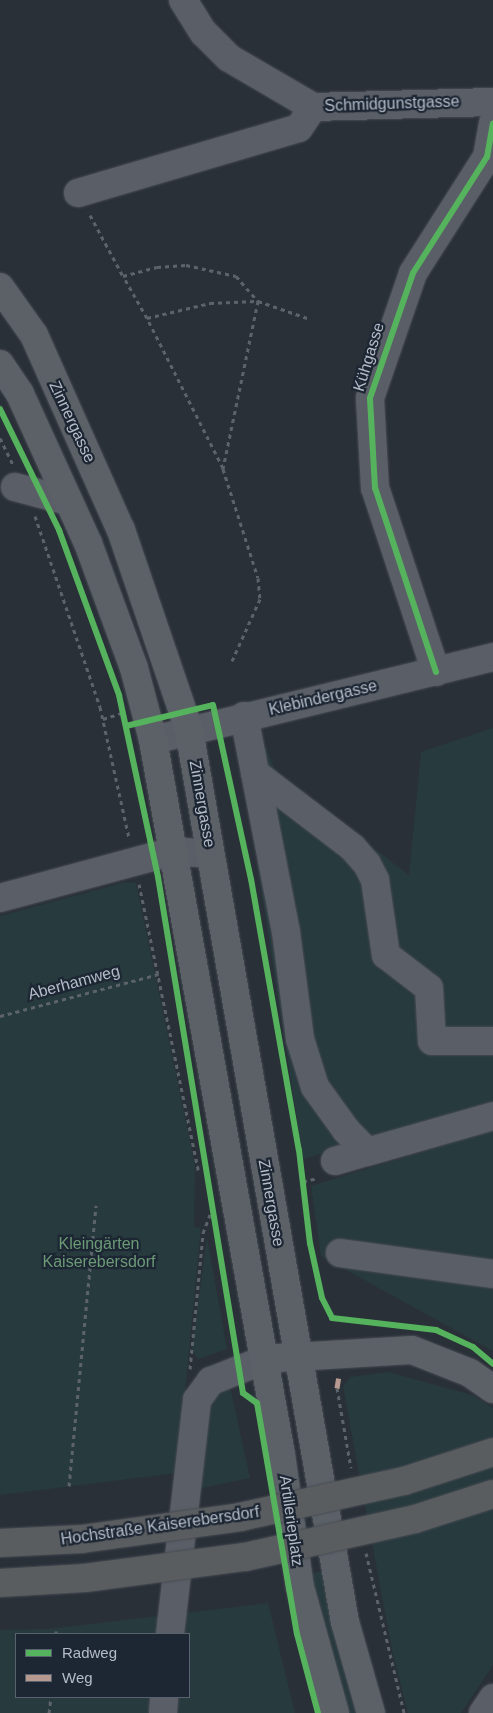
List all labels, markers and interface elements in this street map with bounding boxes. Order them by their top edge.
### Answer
street label: Schmidgunstgasse [324,92,460,116]
street label: Kühgasse [349,320,389,394]
street label: Zinnergasse [45,378,99,466]
street label: Klebindergasse [267,676,379,720]
street label: Zinnergasse [185,759,219,849]
street label: Aberhamweg [26,962,122,1004]
street label: Zinnergasse [254,1158,288,1248]
park label: Kleingärten Kaiserebersdorf [43,1234,155,1272]
street label: Artillerieplatz [275,1474,307,1568]
street label: Hochstraße Kaiserebersdorf [60,1503,260,1549]
legend [15,1633,190,1698]
text: Radweg [62,1644,117,1661]
text: Weg [62,1669,93,1686]

